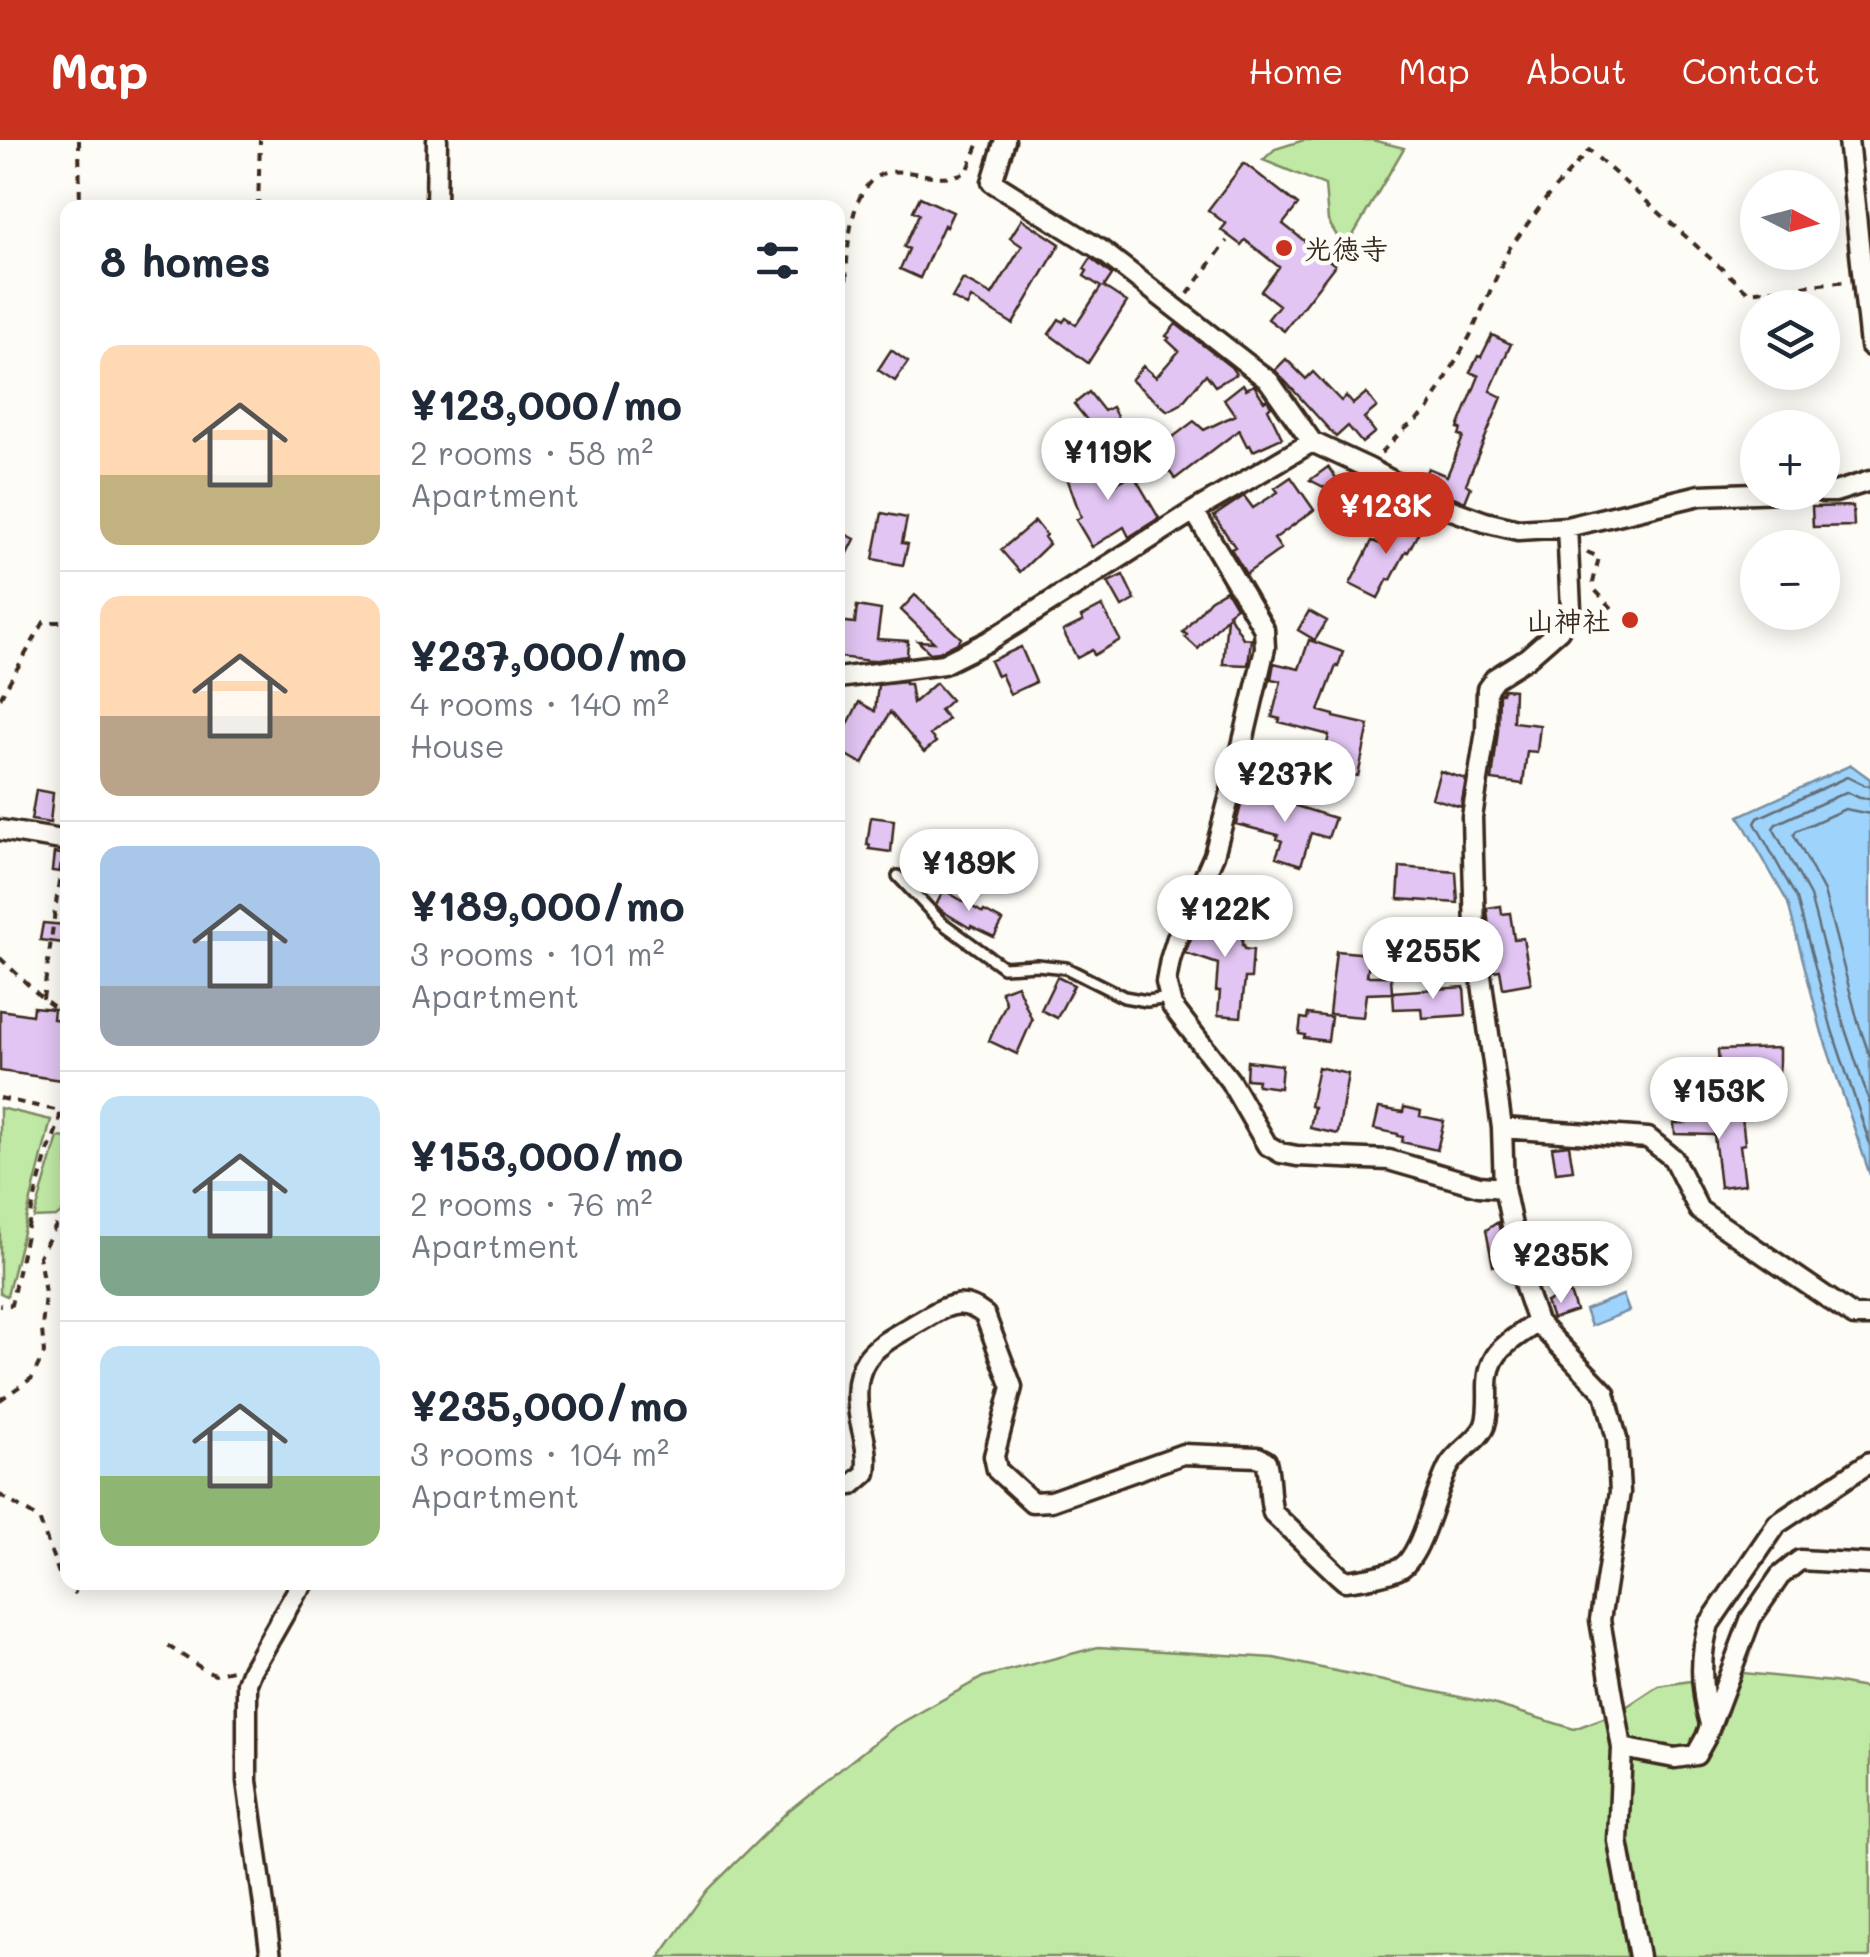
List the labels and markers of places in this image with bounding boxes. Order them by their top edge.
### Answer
place label: 光徳寺 [1304,230,1388,266]
marker: 光徳寺 [1273,237,1295,259]
pin: ¥119K [1038,418,1178,503]
pin: ¥123K [1316,472,1456,557]
place label: 山神社 [1526,602,1610,638]
marker: 山神社 [1619,609,1641,631]
pin: ¥237K [1215,740,1355,825]
pin: ¥189K [899,829,1039,914]
pin: ¥122K [1155,875,1295,960]
pin: ¥255K [1363,917,1503,1002]
pin: ¥153K [1649,1057,1789,1142]
pin: ¥235K [1491,1221,1631,1306]

